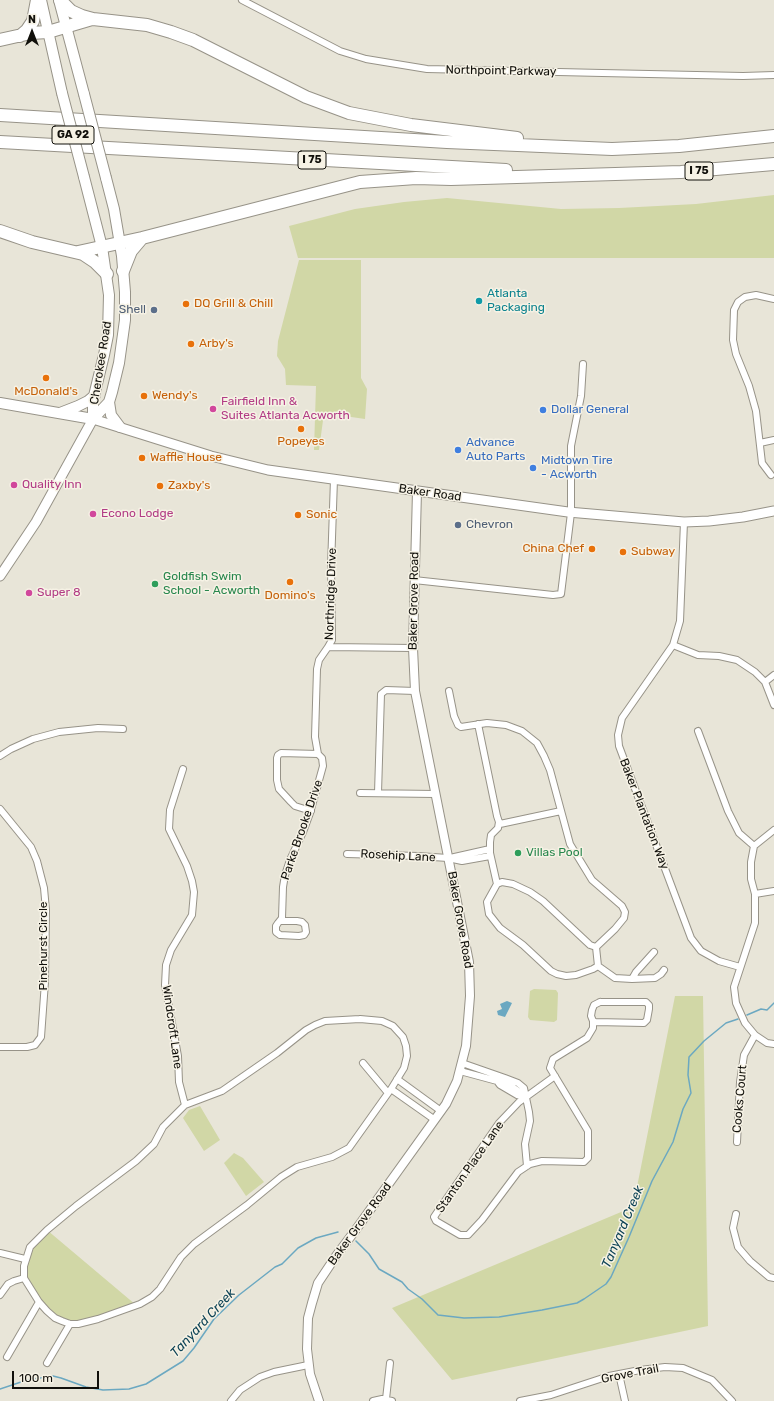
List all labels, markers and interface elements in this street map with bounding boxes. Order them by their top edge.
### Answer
north arrow [12,12,52,52]
text: N [28,13,36,26]
street label: Northpoint Parkway [445,63,557,79]
road number: GA 92 [52,126,94,144]
road number: I 75 [298,151,326,169]
road number: I 75 [685,162,713,180]
place label: Atlanta Packaging [487,287,545,315]
marker: Atlanta Packaging [474,296,484,306]
place label: DQ Grill & Chill [194,297,273,311]
marker: DQ Grill & Chill [181,299,191,309]
place label: Shell [119,303,146,317]
marker: Shell [149,305,159,315]
street label: Cherokee Road [87,320,115,406]
place label: Arby's [199,337,234,351]
marker: Arby's [186,339,196,349]
marker: McDonald's [41,373,51,383]
place label: McDonald's [14,385,78,399]
place label: Wendy's [152,389,198,403]
marker: Wendy's [139,391,149,401]
place label: Fairfield Inn & Suites Atlanta Acworth [221,395,350,423]
place label: Dollar General [551,403,629,417]
marker: Fairfield Inn & Suites Atlanta Acworth [208,404,218,414]
marker: Dollar General [538,405,548,415]
marker: Popeyes [296,424,306,434]
place label: Popeyes [277,435,325,449]
place label: Advance Auto Parts [466,436,525,464]
marker: Advance Auto Parts [453,445,463,455]
place label: Waffle House [150,451,222,465]
marker: Waffle House [137,453,147,463]
place label: Midtown Tire - Acworth [541,454,613,482]
marker: Midtown Tire - Acworth [528,463,538,473]
place label: Quality Inn [22,478,82,492]
place label: Zaxby's [168,479,210,493]
marker: Quality Inn [9,480,19,490]
marker: Zaxby's [155,481,165,491]
street label: Baker Road [398,481,462,505]
place label: Econo Lodge [101,507,173,521]
place label: Sonic [306,508,337,522]
marker: Econo Lodge [88,509,98,519]
marker: Sonic [293,510,303,520]
place label: Chevron [466,518,513,532]
marker: Chevron [453,520,463,530]
place label: China Chef [522,542,584,556]
marker: China Chef [587,544,597,554]
place label: Subway [631,545,675,559]
marker: Subway [618,547,628,557]
street label: Northridge Drive [322,548,340,640]
street label: Baker Grove Road [406,552,422,650]
place label: Goldfish Swim School - Acworth [163,570,260,598]
marker: Domino's [285,577,295,587]
marker: Goldfish Swim School - Acworth [150,579,160,589]
place label: Super 8 [37,586,81,600]
marker: Super 8 [24,588,34,598]
place label: Domino's [264,589,316,603]
street label: Baker Plantation Way [616,757,672,871]
street label: Parke Brooke Drive [278,778,326,882]
place label: Villas Pool [526,846,583,860]
street label: Rosehip Lane [360,847,436,865]
marker: Villas Pool [513,848,523,858]
street label: Baker Grove Road [444,870,476,970]
street label: Pinehurst Circle [37,901,51,991]
street label: Windcroft Lane [159,984,185,1070]
street label: Cooks Court [730,1064,750,1134]
street label: Stanton Place Lane [433,1118,507,1216]
street label: Baker Grove Road [325,1180,395,1268]
water label: Tanyard Creek [599,1183,647,1271]
water label: Tanyard Creek [167,1285,239,1361]
street label: Grove Trail [600,1361,660,1387]
scale bar [14,1363,101,1389]
text: 100 m [19,1371,53,1385]

